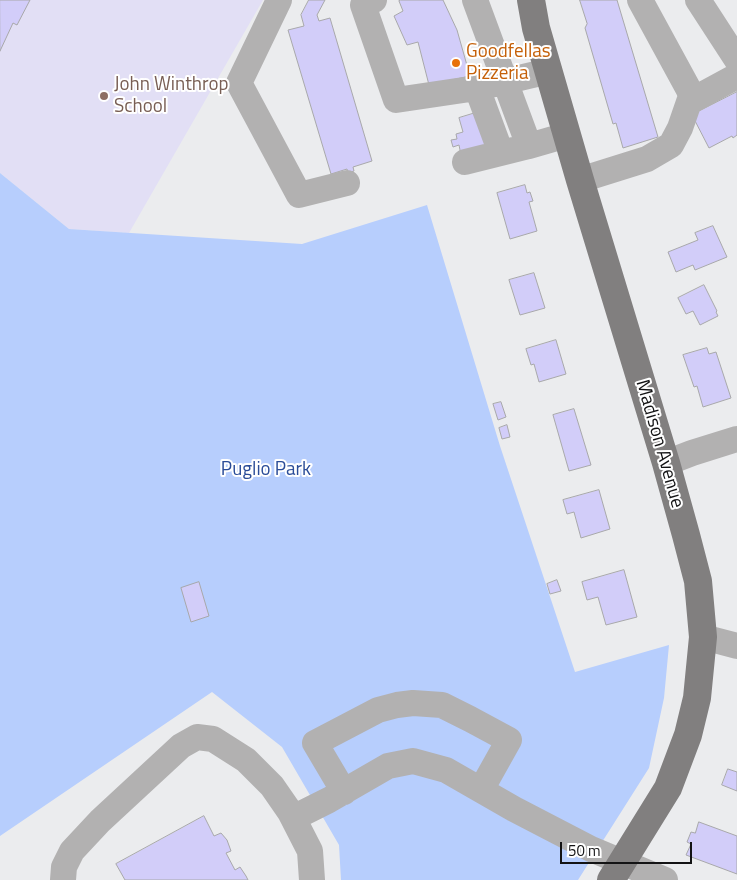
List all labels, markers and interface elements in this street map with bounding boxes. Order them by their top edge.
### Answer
place label: Goodfellas Pizzeria [466,41,551,85]
marker: Goodfellas Pizzeria [450,57,462,69]
place label: John Winthrop School [114,74,228,118]
marker: John Winthrop School [98,90,110,102]
street label: Madison Avenue [630,377,688,511]
park label: Puglio Park [221,459,311,481]
scale bar [562,832,694,864]
text: 50 m [568,839,601,862]

